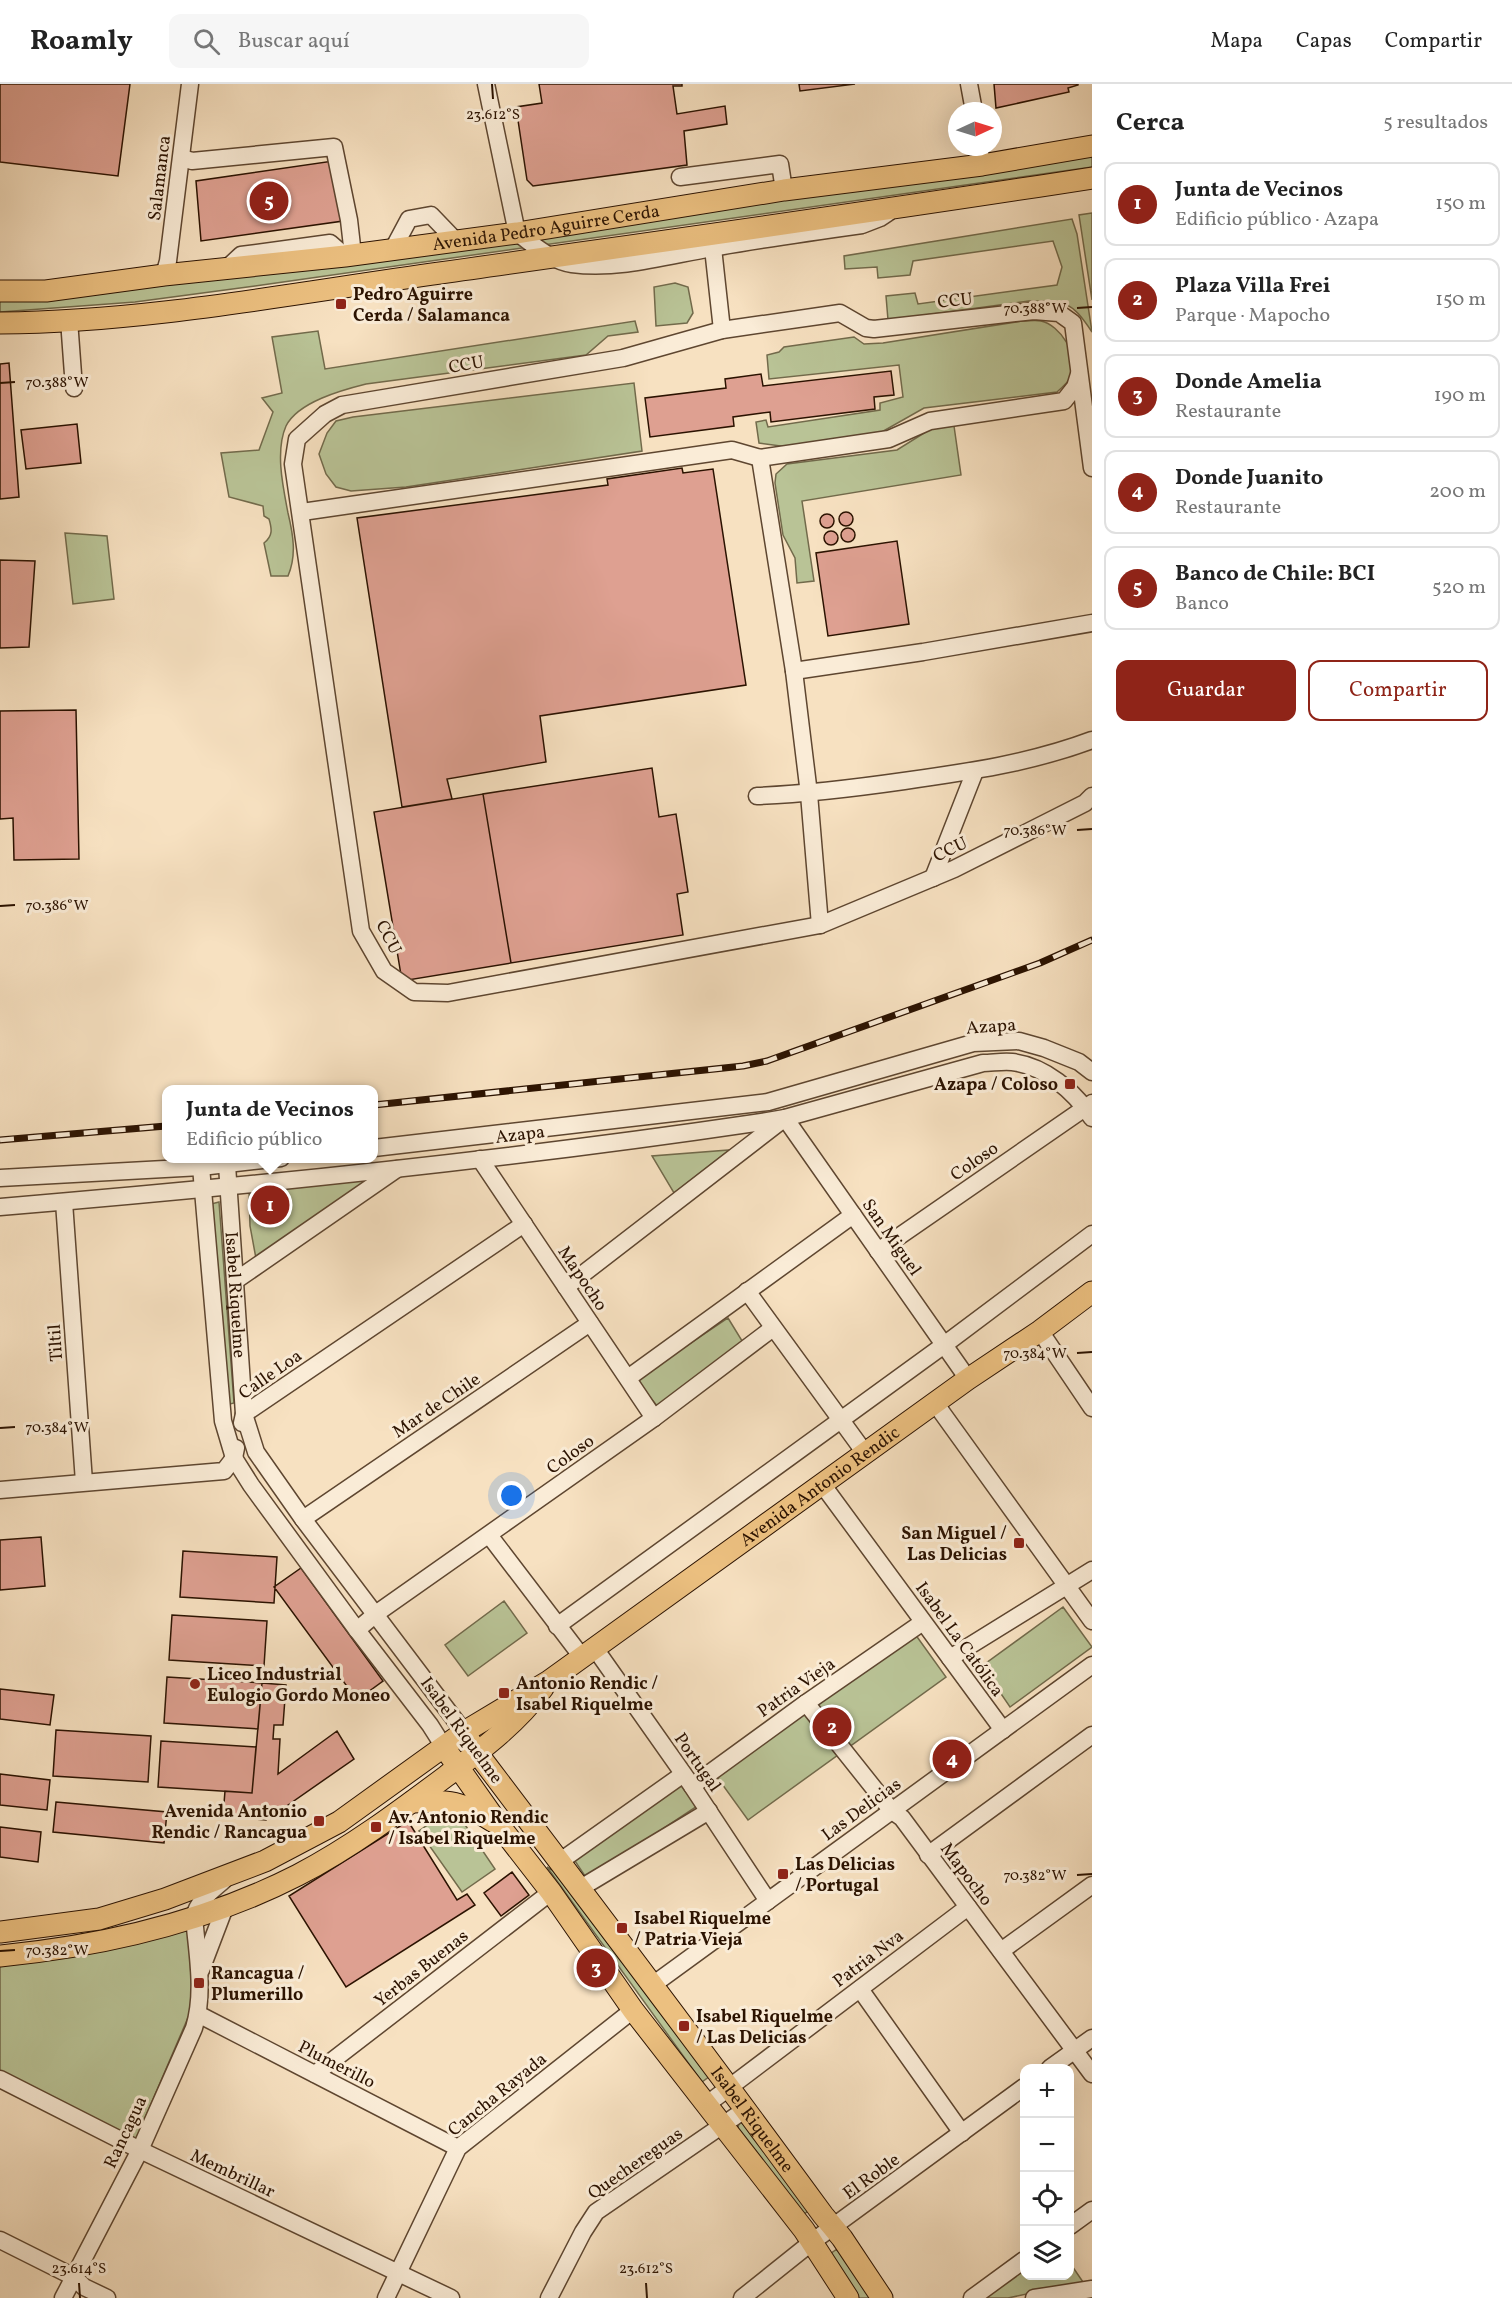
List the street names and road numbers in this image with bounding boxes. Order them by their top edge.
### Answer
street label: Salamanca [143,134,178,222]
street label: Avenida Pedro Aguirre Cerda [431,199,662,258]
street label: CCU [936,287,974,316]
street label: CCU [447,350,486,381]
street label: CCU [929,832,972,869]
street label: CCU [369,916,407,959]
street label: Azapa [965,1013,1017,1042]
street label: Azapa [494,1120,547,1151]
street label: Coloso [946,1137,1004,1188]
street label: San Miguel [855,1194,926,1281]
street label: Isabel Riquelme [218,1231,251,1359]
street label: Mapocho [551,1241,613,1316]
street label: Tiltil [43,1323,70,1363]
street label: Calle Loa [234,1344,308,1406]
street label: Mar de Chile [388,1368,486,1445]
street label: Avenida Antonio Rendic [735,1421,905,1553]
street label: Coloso [542,1429,600,1481]
street label: Isabel La Católica [908,1577,1009,1703]
street label: Patria Vieja [753,1652,841,1724]
street label: Isabel Riquelme [413,1672,508,1789]
street label: Portugal [667,1728,726,1798]
street label: Las Delicias [817,1773,907,1848]
street label: Mapocho [934,1838,998,1912]
street label: Yerbas Buenas [370,1924,474,2014]
street label: Patria Nva [828,1924,910,1994]
street label: Plumerillo [293,2035,379,2095]
street label: Cancha Rayada [443,2047,553,2143]
street label: Isabel Riquelme [704,2062,799,2178]
street label: Rancagua [99,2092,154,2173]
street label: Quechereguas [583,2122,688,2206]
street label: Membrillar [186,2144,279,2205]
street label: El Roble [838,2148,905,2206]

